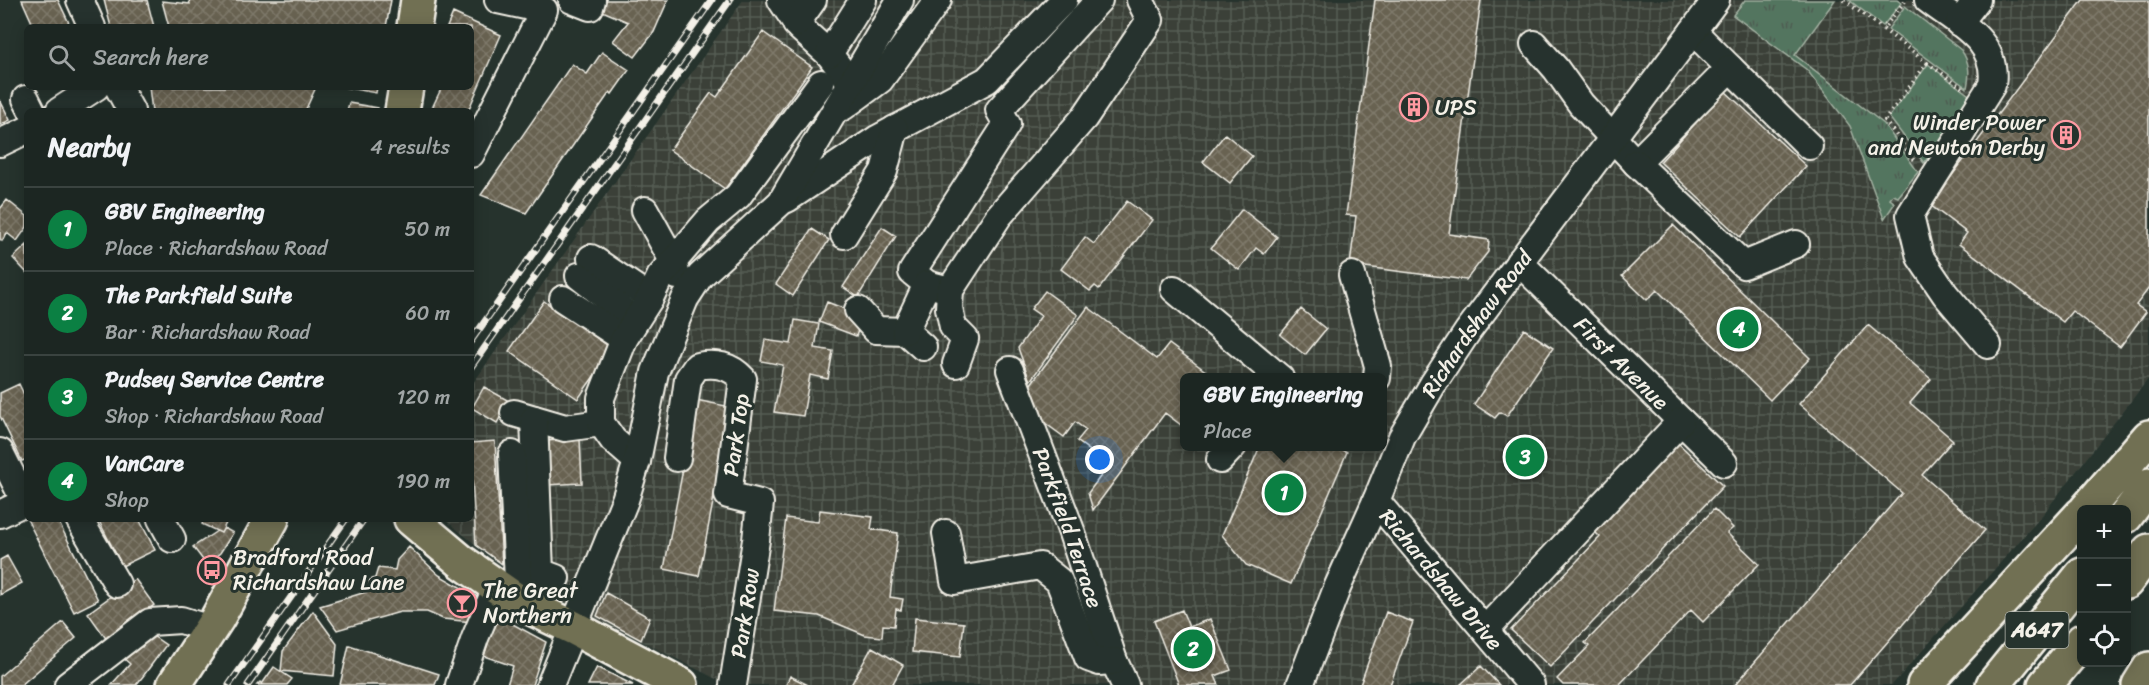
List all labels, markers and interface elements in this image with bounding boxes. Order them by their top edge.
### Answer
search box [24,24,474,90]
text: Search here [93,38,209,77]
icon: search [45,41,78,74]
place label: UPS [1435,88,1477,127]
building icon: UPS [1398,91,1430,123]
place label: Winder Power and Newton Derby [1868,103,2047,167]
building icon: Winder Power and Newton Derby [2050,119,2082,151]
text: Nearby [48,124,130,170]
text: 4 results [370,130,450,165]
text: GBV Engineering [105,192,265,231]
text: 1 [63,212,72,247]
text: 50 m [405,212,450,247]
text: Place · Richardshaw Road [105,231,327,266]
street label: Richardshaw Road [1410,240,1543,405]
text: The Parkfield Suite [105,276,292,315]
text: 2 [62,296,73,331]
text: 60 m [405,296,450,331]
street label: First Avenue [1565,306,1679,420]
pin: 4 [1720,306,1758,352]
text: Bar · Richardshaw Road [105,315,310,350]
text: Pudsey Service Centre [105,360,324,399]
popup [1180,373,1387,451]
text: GBV Engineering [1204,375,1363,414]
text: 3 [62,380,73,415]
text: 120 m [397,380,450,415]
street label: Park Top [711,391,761,479]
text: Shop · Richardshaw Road [105,399,323,434]
text: Place [1204,414,1252,449]
pin: 3 [1506,434,1544,480]
street label: Parkfield Terrace [1022,441,1115,613]
text: VanCare [105,444,184,483]
your location [1085,445,1114,474]
text: 4 [61,464,74,499]
text: 190 m [396,464,450,499]
pin: 1 [1264,470,1304,516]
text: Shop [105,483,149,518]
street label: Richardshaw Drive [1370,499,1514,659]
map controls [2077,505,2131,667]
button: + [2077,505,2131,559]
place label: Bradford Road Richardshaw Lane [233,538,405,602]
bus stop icon: Bradford Road Richardshaw Lane [196,554,228,586]
button: − [2077,559,2131,613]
street label: Park Row [719,565,771,661]
place label: The Great Northern [483,571,579,635]
bar icon: The Great Northern [446,587,478,619]
road number: A647 [2006,612,2068,648]
button: locate [2077,613,2131,667]
pin: 2 [1174,626,1212,672]

